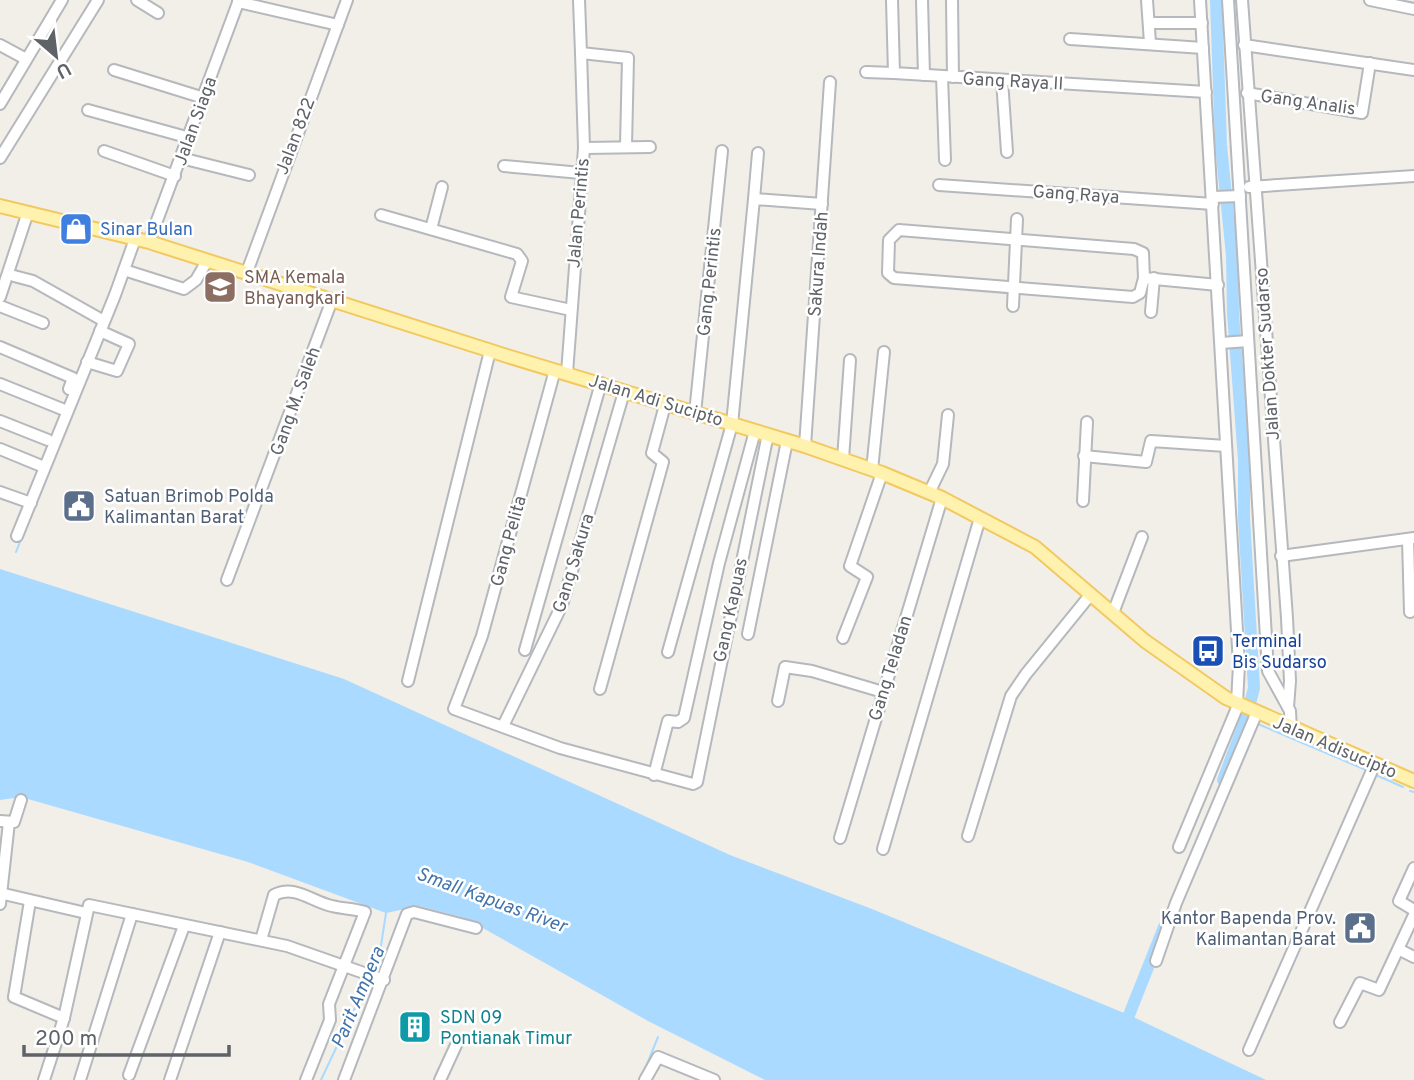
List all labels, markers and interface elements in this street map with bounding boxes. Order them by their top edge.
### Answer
north arrow [21,21,91,91]
text: U [51,55,75,83]
street label: Gang Raya II [962,68,1064,97]
street label: Jalan Siaga [170,74,223,169]
street label: Gang Analis [1259,85,1357,122]
street label: Jalan 822 [271,95,322,178]
street label: Jalan Perintis [563,157,596,269]
street label: Gang Raya [1032,181,1120,210]
shop icon: Sinar Bulan [57,210,95,248]
street label: Sakura Indah [804,211,835,317]
place label: Sinar Bulan [100,219,193,242]
street label: Gang Perintis [693,227,728,338]
place label: SMA Kemala Bhayangkari [244,267,345,311]
street label: Jalan Dokter Sudarso [1251,267,1286,441]
school or university icon: SMA Kemala Bhayangkari [201,268,239,306]
street label: Gang M. Saleh [266,344,327,459]
street label: Jalan Adi Sucipto [586,370,726,433]
place label: Satuan Brimob Polda Kalimantan Barat [104,486,274,530]
public building icon: Satuan Brimob Polda Kalimantan Barat [60,487,98,525]
street label: Gang Pelita [486,493,533,589]
street label: Gang Sakura [548,511,600,616]
street label: Gang Kapuas [709,556,754,665]
street label: Gang Teladan [864,613,918,724]
place label: Terminal Bis Sudarso [1232,631,1327,675]
bus stop icon: Terminal Bis Sudarso [1189,632,1227,670]
street label: Jalan Adisucipto [1269,712,1400,785]
water label: Small Kapuas River [413,863,571,940]
place label: Kantor Bapenda Prov. Kalimantan Barat [1161,908,1336,952]
public building icon: Kantor Bapenda Prov. Kalimantan Barat [1341,909,1379,947]
water label: Parit Ampera [327,943,391,1052]
place label: SDN 09 Pontianak Timur [440,1007,572,1051]
building icon: SDN 09 Pontianak Timur [396,1008,434,1046]
scale bar [24,1014,229,1058]
text: 200 m [35,1026,97,1053]

